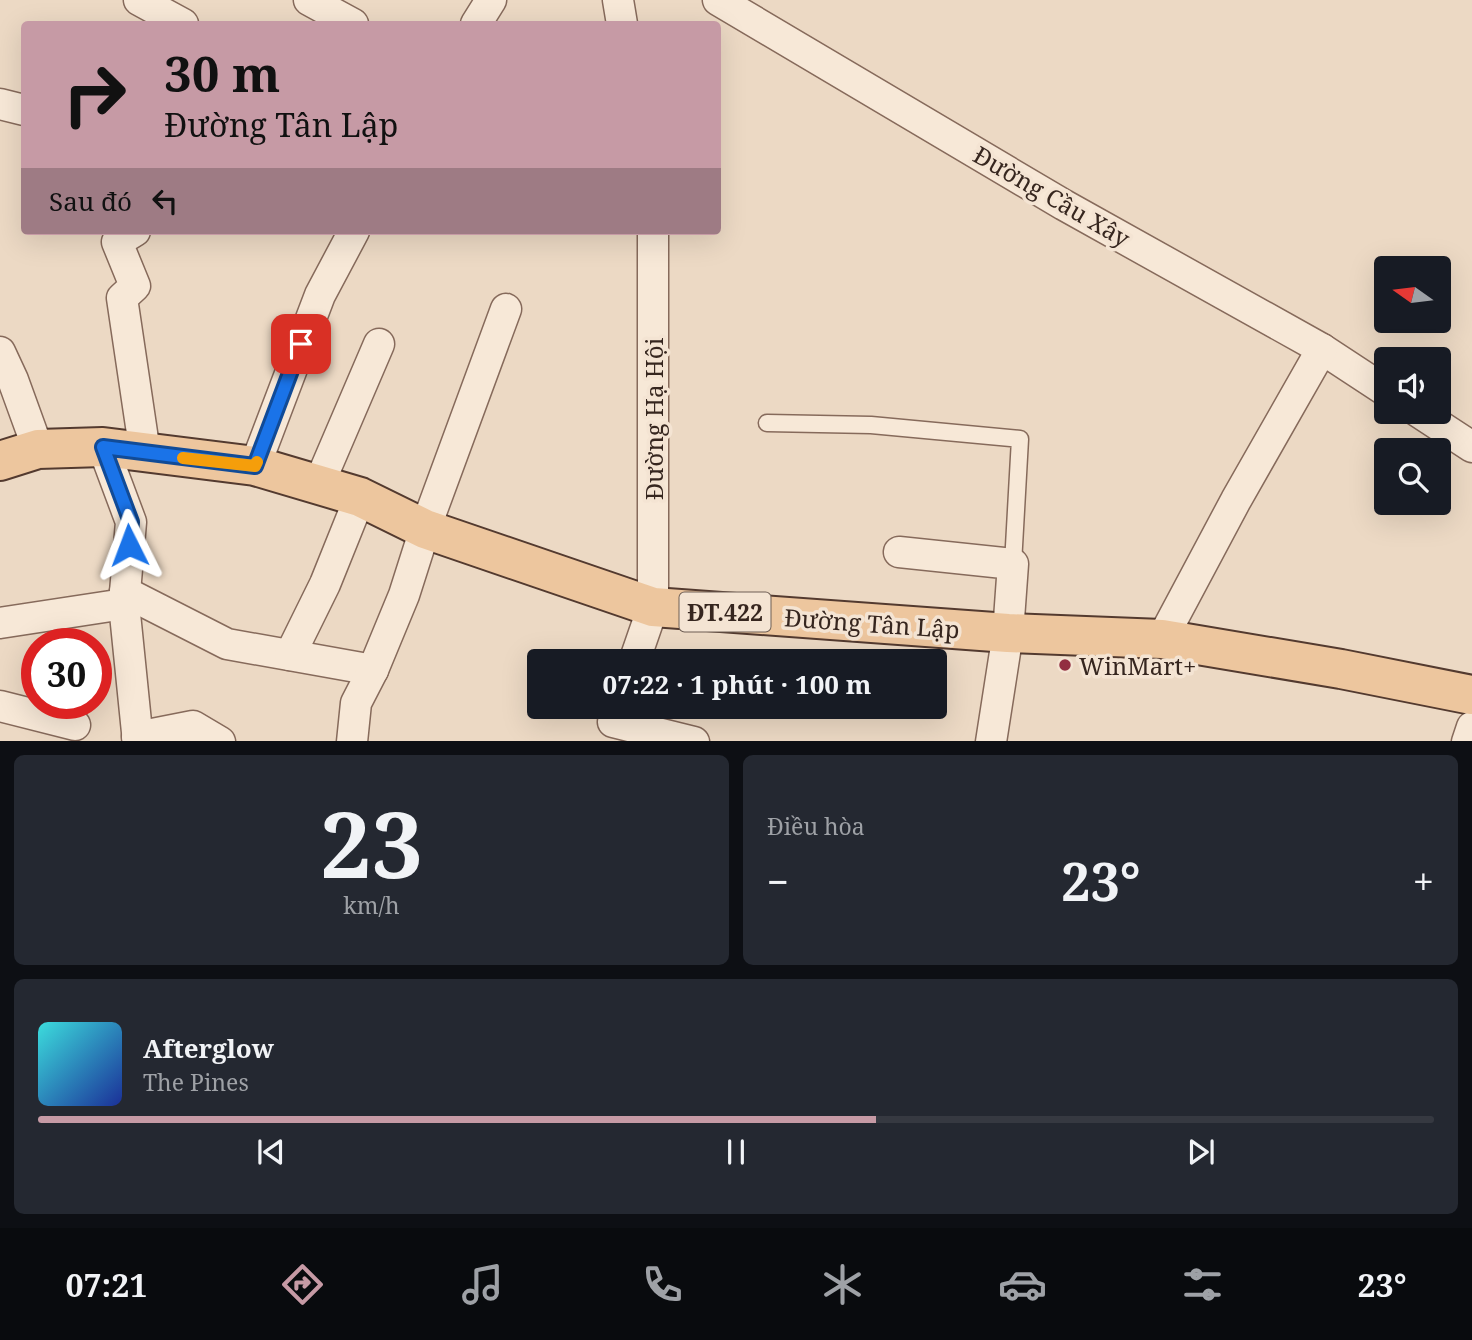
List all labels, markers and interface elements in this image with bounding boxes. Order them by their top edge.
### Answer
text: 30 m [164,40,280,106]
icon: right [49,49,140,140]
text: Đường Tân Lập [164,103,398,146]
street label: Đường Cầu Xây [968,138,1137,254]
icon: left [146,182,184,220]
text: Sau đó [49,183,132,219]
north arrow [1374,256,1451,332]
map controls [1374,256,1451,515]
pin [271,314,331,374]
icon: arrive [282,325,320,363]
street label: Đường Hạ Hội [637,337,670,500]
button: sound [1374,347,1451,424]
button: search [1374,438,1451,515]
position arrow [92,508,166,582]
road number: ĐT.422 [680,592,770,632]
street label: Đường Tân Lập [783,600,961,646]
speed limit sign: 30 [21,628,112,719]
place label: WinMart+ [1079,649,1196,682]
marker: WinMart+ [1057,657,1073,673]
text: 07:22 · 1 phút · 100 m [603,666,871,702]
text: 23 [320,781,423,905]
text: Điều hòa [767,810,865,842]
text: 23° [1061,845,1141,916]
text: − [767,855,789,907]
text: + [1413,855,1434,907]
text: km/h [343,889,400,921]
text: Afterglow [143,1030,274,1066]
text: The Pines [143,1066,249,1098]
icon: previous [252,1133,290,1171]
icon: pause [717,1133,755,1171]
icon: next [1182,1133,1220,1171]
icon: directions [278,1260,327,1309]
icon: music [458,1260,507,1309]
icon: phone [638,1260,687,1309]
icon: climate [818,1260,867,1309]
icon: car [998,1260,1047,1309]
icon: filters [1178,1260,1227,1309]
text: 07:21 [65,1263,147,1306]
text: 23° [1358,1263,1406,1306]

